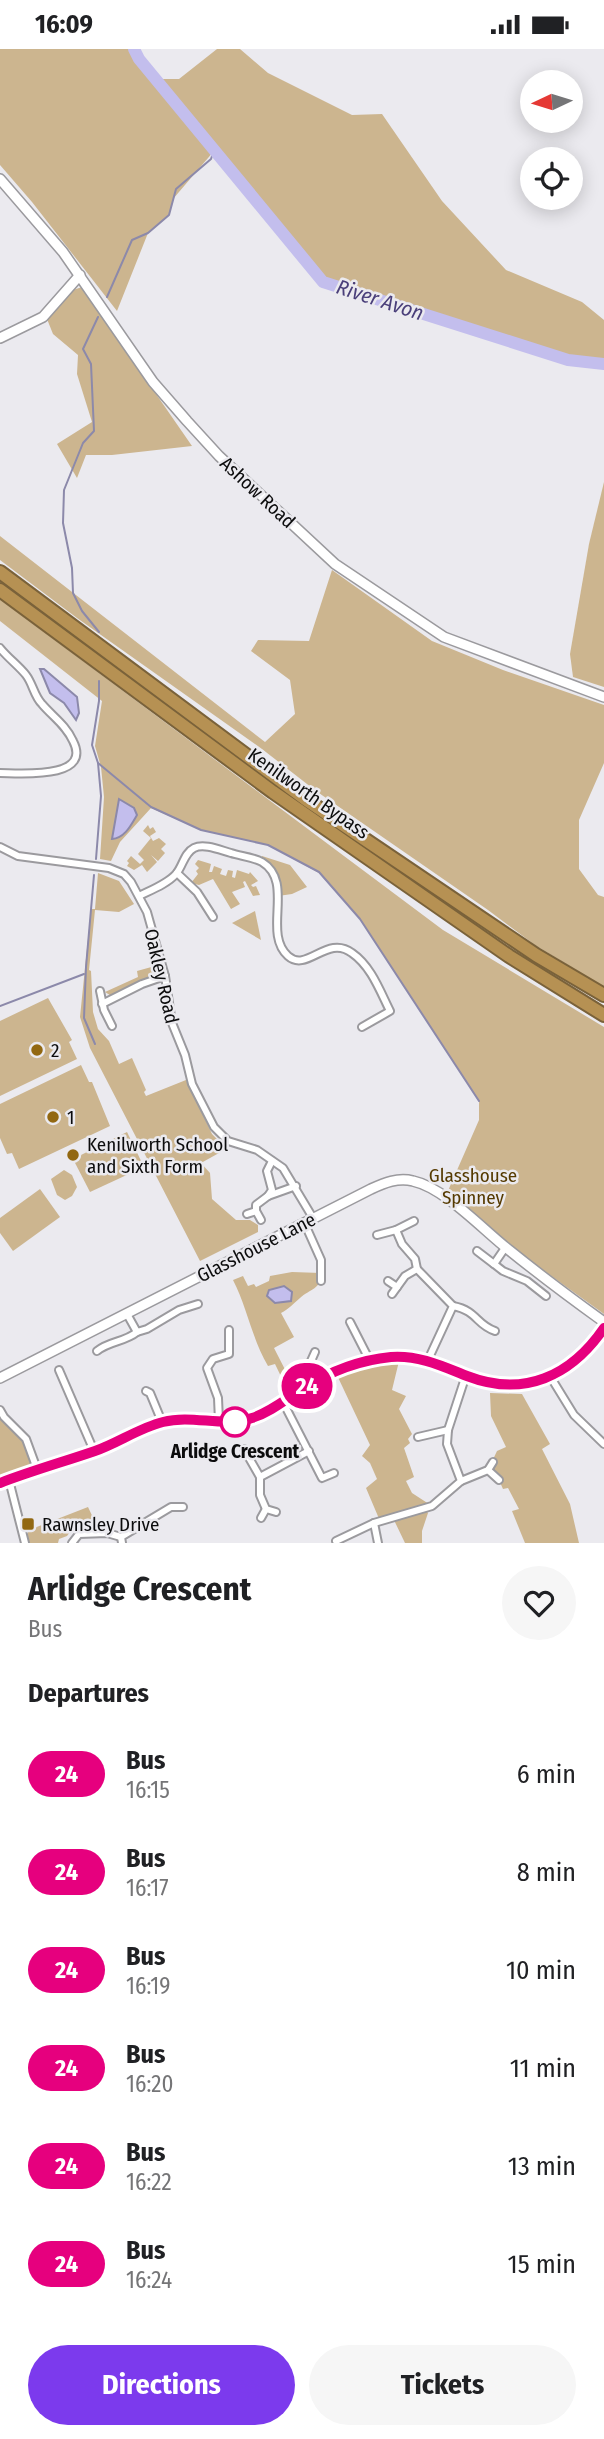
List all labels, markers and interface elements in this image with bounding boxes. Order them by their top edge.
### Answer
text: 16:09 [35,9,93,40]
north arrow [520,70,583,133]
map controls [520,70,583,210]
button: locate [520,147,583,210]
water label: River Avon [333,274,427,326]
street label: Ashow Road [215,452,300,533]
street label: Kenilworth Bypass [244,743,374,844]
street label: Oakley Road [139,927,184,1026]
place label: 2 [51,1039,59,1062]
marker: 2 [29,1042,45,1058]
place label: 1 [67,1106,74,1129]
marker: 1 [45,1109,61,1125]
place label: Kenilworth School and Sixth Form [87,1133,228,1178]
marker: Kenilworth School and Sixth Form [65,1147,81,1163]
park label: Glasshouse Spinney [429,1164,517,1209]
street label: Glasshouse Lane [193,1208,319,1287]
line badge: 24 [276,1363,338,1409]
text: 24 [296,1372,318,1400]
marker: Arlidge Crescent [220,1407,250,1437]
place label: Arlidge Crescent [170,1440,300,1463]
place label: Rawnsley Drive [42,1513,159,1536]
marker: Rawnsley Drive [20,1516,36,1532]
button: heart [502,1566,576,1640]
text: Arlidge Crescent [28,1569,251,1609]
text: Bus [28,1615,62,1643]
text: Departures [28,1678,149,1709]
text: Bus [126,1745,165,1776]
text: 6 min [517,1759,576,1790]
text: 24 [55,1760,78,1788]
text: 16:15 [126,1776,170,1804]
text: Bus [126,1843,165,1874]
text: 8 min [517,1857,576,1888]
text: 24 [55,1858,78,1886]
text: 16:17 [126,1874,169,1902]
text: Bus [126,1941,165,1972]
text: 10 min [506,1955,576,1986]
text: 24 [55,1956,78,1984]
text: 16:19 [126,1972,170,2000]
text: Bus [126,2039,165,2070]
text: 11 min [510,2053,576,2084]
text: 24 [55,2054,78,2082]
text: 16:20 [126,2070,173,2098]
text: Bus [126,2137,165,2168]
text: 13 min [508,2151,576,2182]
text: 24 [55,2152,78,2180]
text: 16:22 [126,2168,172,2196]
text: Bus [126,2235,165,2266]
text: 15 min [508,2249,576,2280]
text: 24 [55,2250,78,2278]
text: 16:24 [126,2266,172,2294]
button: Directions [28,2345,295,2425]
button: Tickets [309,2345,576,2425]

